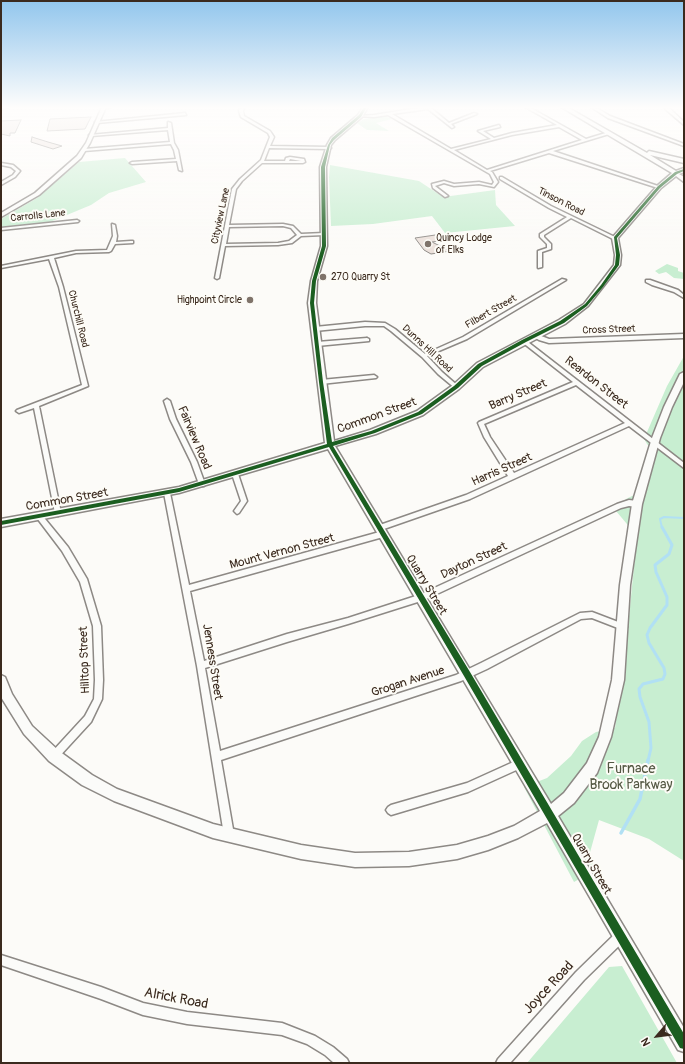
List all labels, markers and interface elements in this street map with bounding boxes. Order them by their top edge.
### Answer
street label: Tinson Road [536,185,586,219]
street label: Cityview Lane [209,187,233,245]
street label: Carrolls Lane [10,207,66,225]
place label: Quincy Lodge of Elks [436,232,492,256]
marker: Quincy Lodge of Elks [423,239,433,249]
place label: 270 Quarry St [331,271,390,283]
marker: 270 Quarry St [318,272,328,282]
street label: Churchill Road [65,289,91,349]
street label: Filbert Street [463,293,519,331]
place label: Highpoint Circle [177,294,242,306]
marker: Highpoint Circle [245,295,255,305]
street label: Dunns Hill Road [399,323,455,375]
street label: Cross Street [582,323,636,337]
street label: Reardon Street [561,354,631,412]
street label: Barry Street [487,376,549,414]
street label: Common Street [336,395,418,437]
street label: Fairview Road [174,404,214,472]
street label: Harris Street [470,450,534,490]
street label: Common Street [25,486,109,514]
street label: Mount Vernon Street [228,531,336,573]
street label: Dayton Street [439,539,509,583]
street label: Quarry Street [402,552,450,618]
street label: Jenness Street [199,623,225,701]
street label: Hilltop Street [77,626,93,694]
street label: Grogan Avenue [370,663,446,701]
park label: Furnace Brook Parkway [589,761,673,794]
street label: Quarry Street [568,831,614,897]
street label: Joyce Road [520,958,578,1018]
street label: Alrick Road [143,985,209,1013]
north arrow [637,1016,677,1056]
text: N [638,1036,653,1048]

